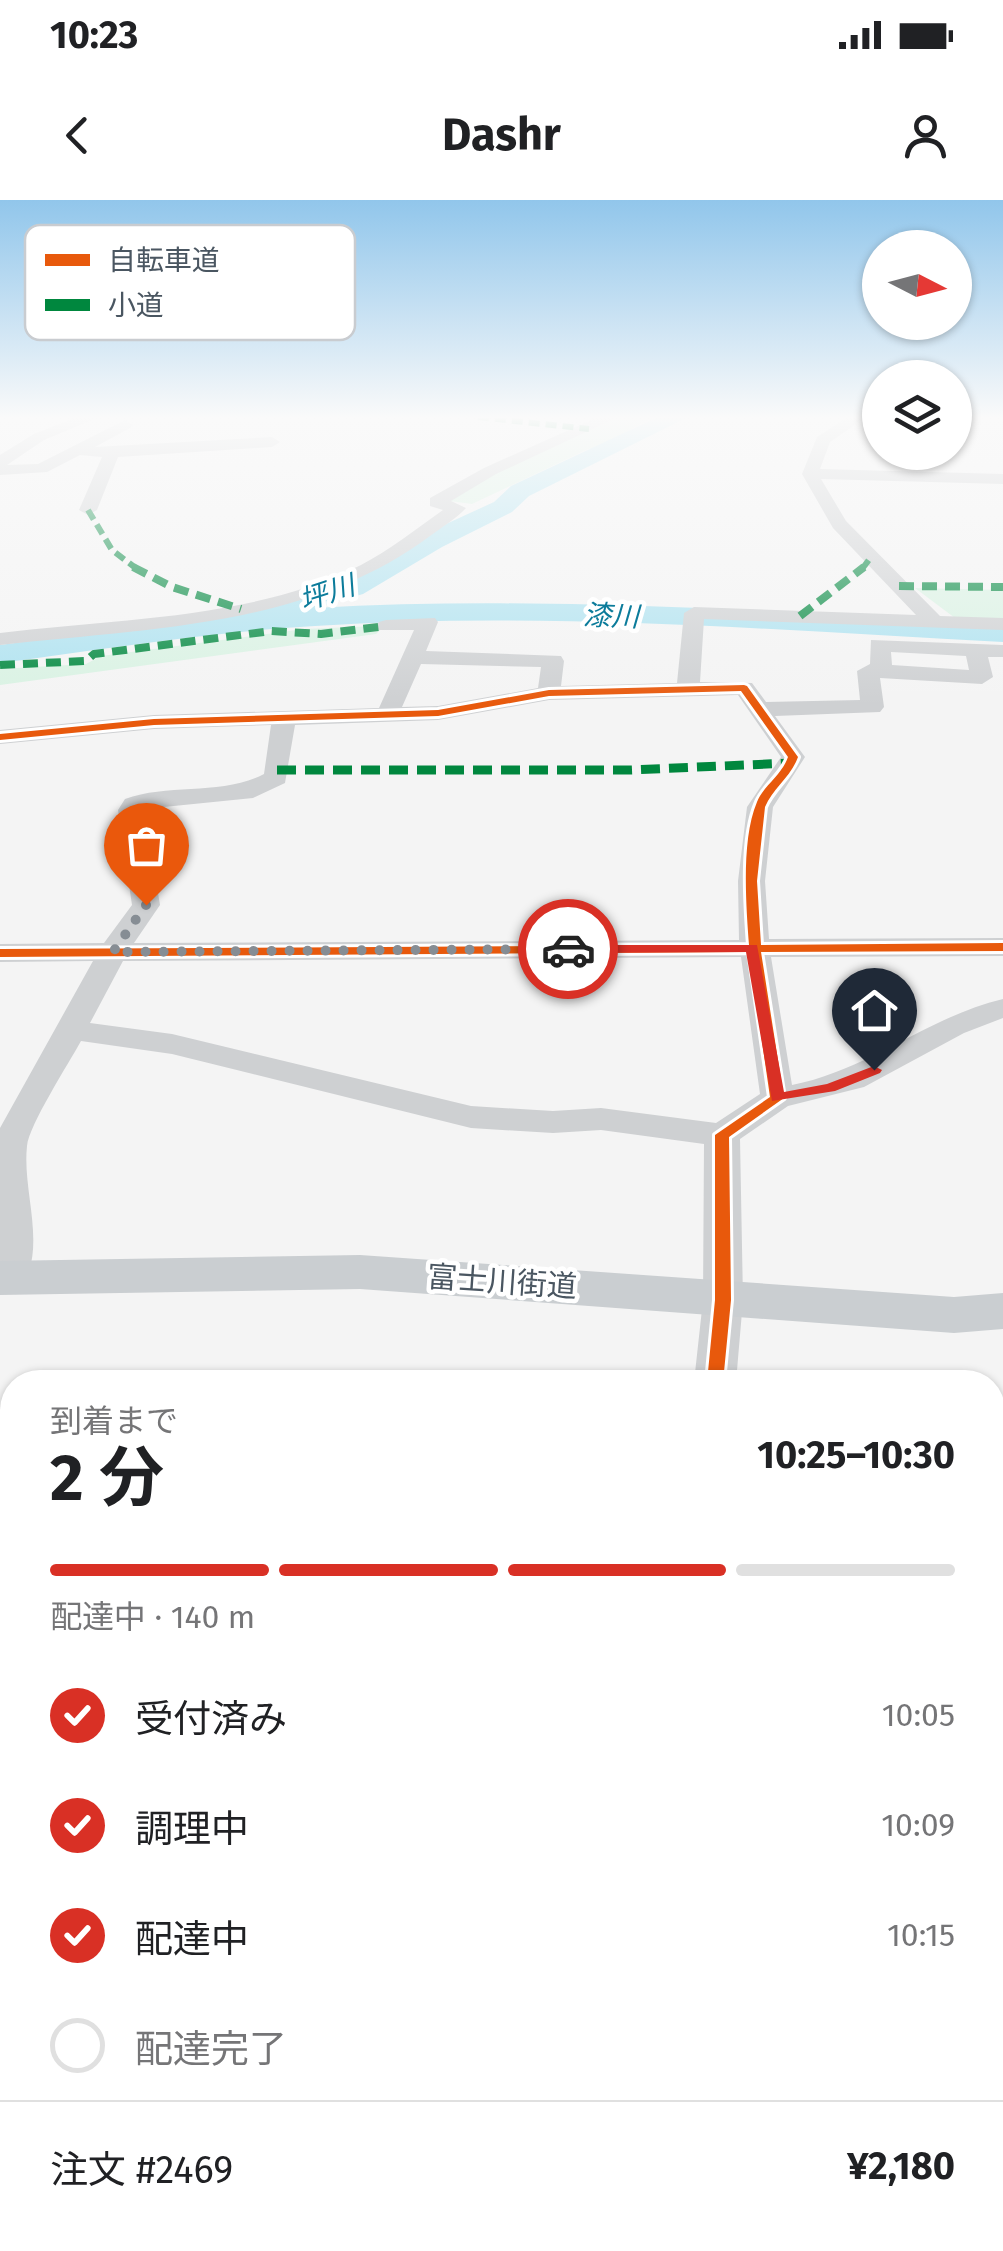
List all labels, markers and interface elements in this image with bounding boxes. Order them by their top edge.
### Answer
text: 10:23 [50,12,138,58]
icon: back [50,108,105,163]
text: Dashr [442,108,561,162]
icon: person [898,108,953,163]
legend [25,225,355,340]
north arrow [862,230,972,340]
map controls [862,230,972,470]
text: 自転車道 [108,244,220,277]
text: 小道 [108,289,164,322]
button: layers [862,360,972,470]
water label: 坪川 [295,568,362,617]
water label: 漆川 [582,599,643,634]
pin [104,803,189,906]
icon: bag [119,818,174,873]
courier [518,899,618,999]
icon: car [541,922,596,977]
pin [832,968,917,1071]
icon: home [847,983,902,1038]
street label: 富士川街道 [426,1259,578,1305]
text: 到着まで [50,1402,178,1440]
text: 10:25–10:30 [757,1432,955,1478]
text: 2 分 [50,1439,164,1517]
text: 配達中 · 140 m [50,1598,255,1636]
icon: check [50,1688,105,1743]
text: 受付済み [135,1696,287,1742]
text: 10:05 [882,1696,955,1734]
icon: check [50,1798,105,1853]
text: 調理中 [135,1806,249,1852]
text: 10:09 [881,1806,955,1844]
icon: check [50,1908,105,1963]
text: 配達中 [135,1916,249,1962]
text: 10:15 [887,1916,955,1954]
text: 配達完了 [135,2026,287,2072]
text: ¥2,180 [847,2143,955,2189]
text: 注文 #2469 [50,2147,233,2193]

